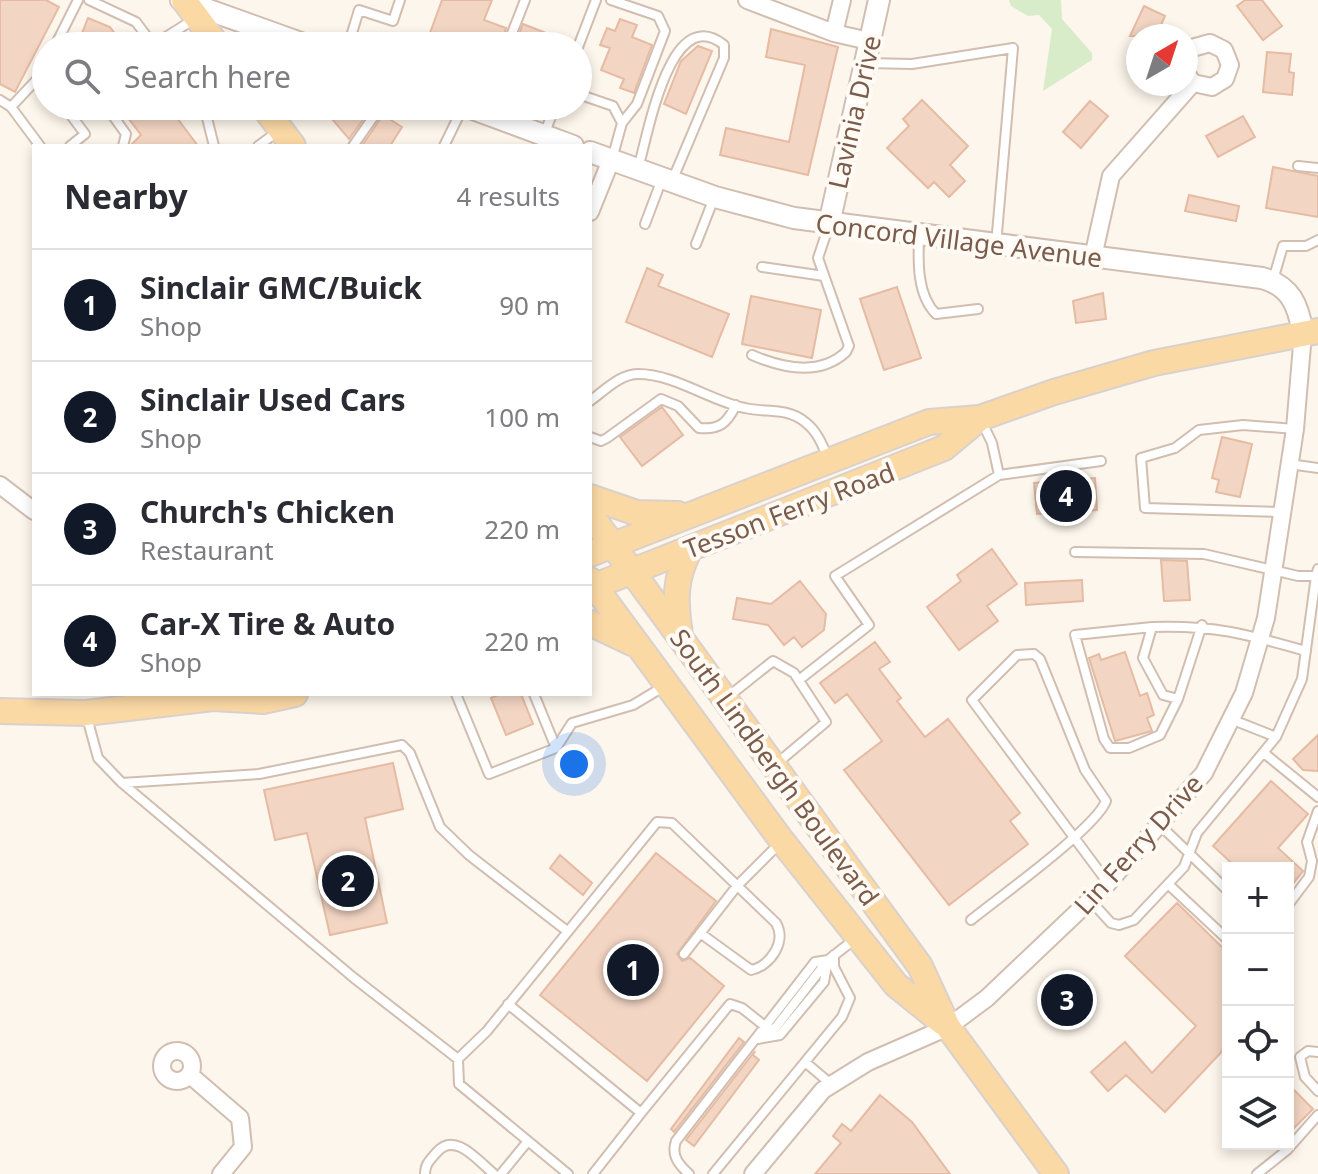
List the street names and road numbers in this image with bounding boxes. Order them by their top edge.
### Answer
street label: Lavinia Drive [819,32,889,192]
street label: Concord Village Avenue [814,205,1104,275]
street label: Tesson Ferry Road [678,453,900,567]
street label: South Lindbergh Boulevard [662,621,888,913]
street label: Lin Ferry Drive [1065,766,1211,922]

